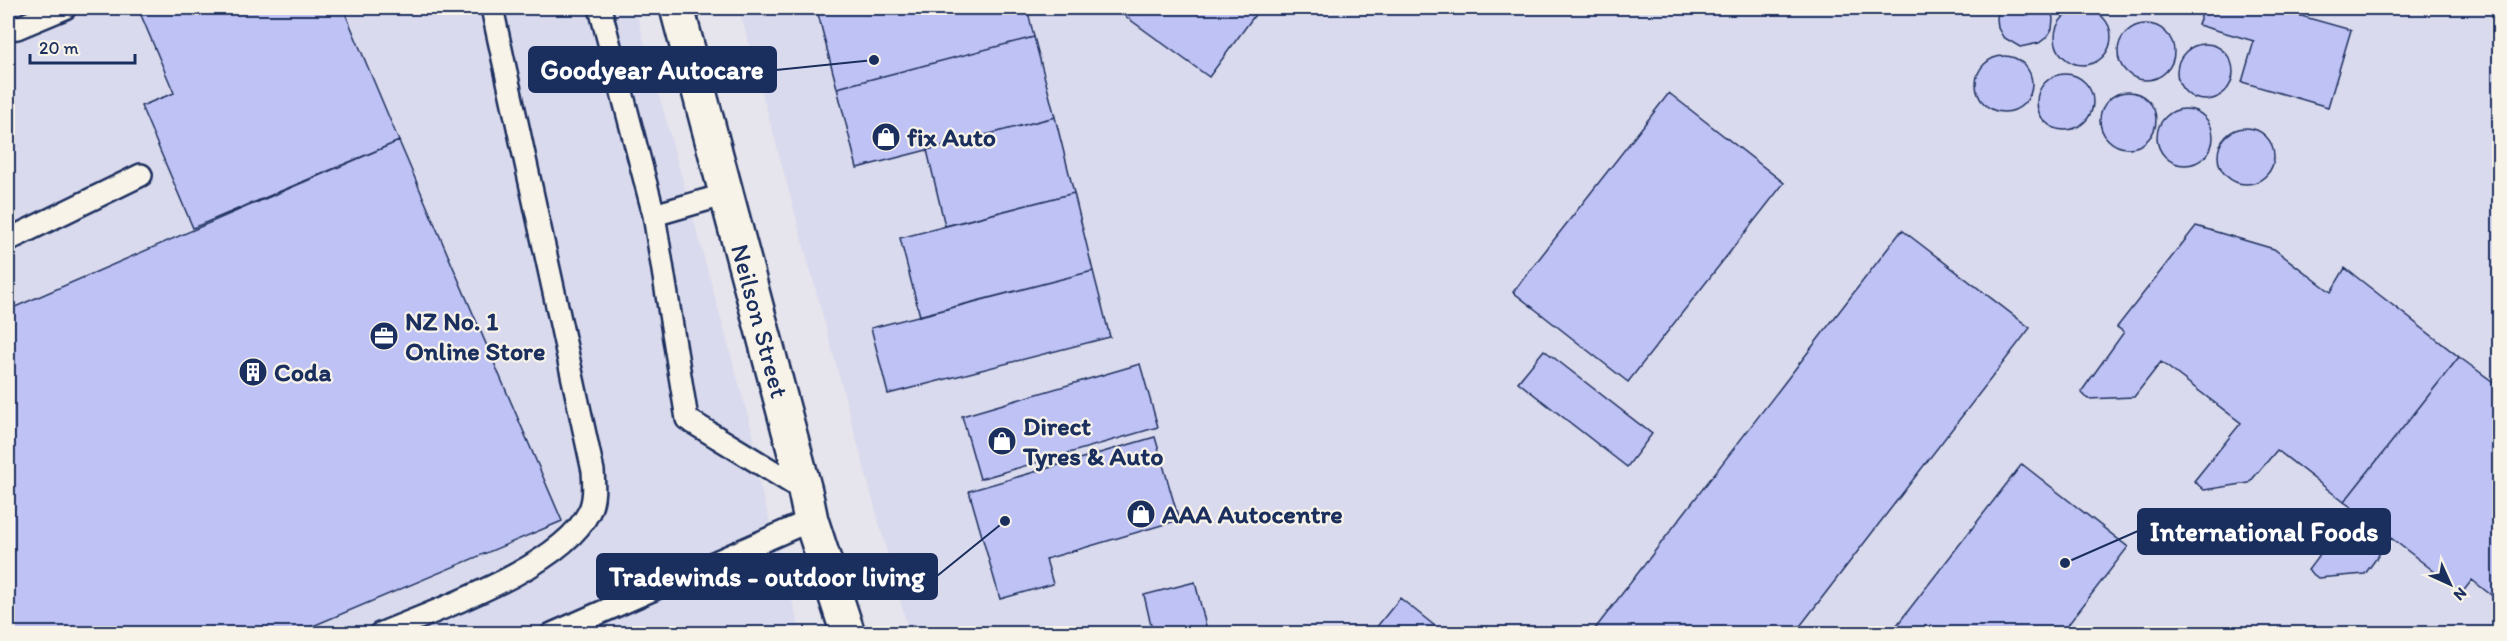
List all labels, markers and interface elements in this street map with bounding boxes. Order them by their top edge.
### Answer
scale bar [30,27,135,65]
text: 20 m [39,37,79,59]
callout: Goodyear Autocare [529,47,776,92]
text: Goodyear Autocare [540,53,764,86]
shop icon: fix Auto [870,121,902,153]
place label: fix Auto [907,121,996,153]
street label: Neilson Street [724,241,796,402]
place label: NZ No. 1 Online Store [405,305,545,367]
office icon: NZ No. 1 Online Store [368,320,400,352]
building icon: Coda [237,356,269,388]
place label: Coda [274,356,331,388]
place label: Direct Tyres & Auto [1022,410,1163,472]
shop icon: Direct Tyres & Auto [986,425,1018,457]
shop icon: AAA Autocentre [1125,498,1157,530]
place label: AAA Autocentre [1161,498,1343,530]
callout: International Foods [2138,509,2390,554]
text: International Foods [2150,515,2378,548]
callout: Tradewinds - outdoor living [597,554,937,599]
north arrow [2420,554,2480,614]
text: Tradewinds - outdoor living [608,560,926,593]
text: N [2450,584,2471,605]

